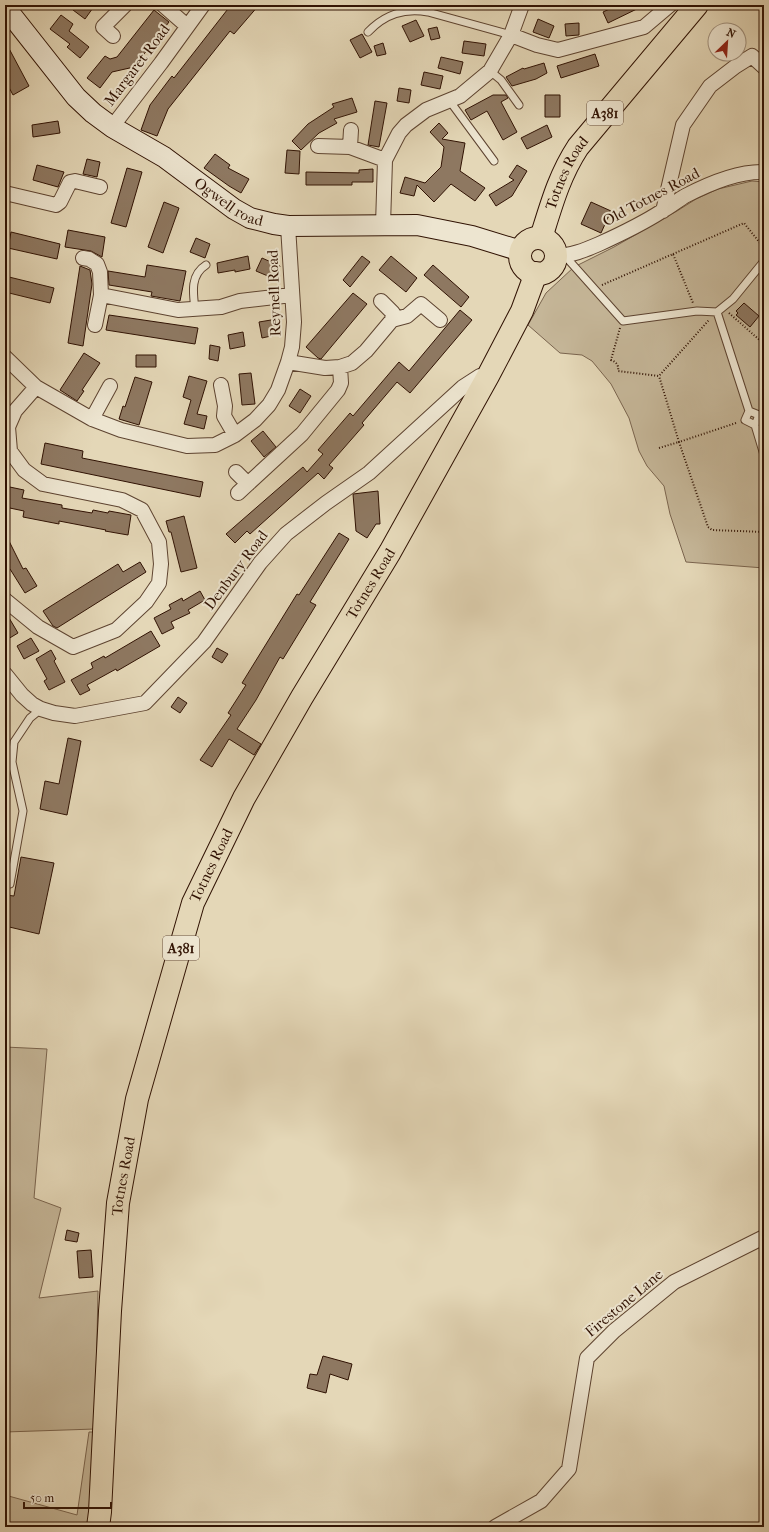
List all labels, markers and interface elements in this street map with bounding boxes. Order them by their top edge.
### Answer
street label: Margaret Road [100,20,174,109]
north arrow [707,22,747,62]
text: N [724,26,738,41]
road number: A381 [587,101,623,125]
street label: Totnes Road [541,132,593,212]
street label: Old Totnes Road [599,164,703,230]
street label: Ogwell road [191,174,266,230]
street label: Reynell Road [263,249,285,337]
street label: Denbury Road [200,526,272,613]
street label: Totnes Road [342,544,400,622]
street label: Totnes Road [186,825,237,905]
road number: A381 [163,936,199,960]
street label: Totnes Road [108,1134,139,1216]
street label: Firestone Lane [581,1265,667,1341]
scale bar [24,1484,111,1510]
text: 50 m [30,1491,54,1505]

